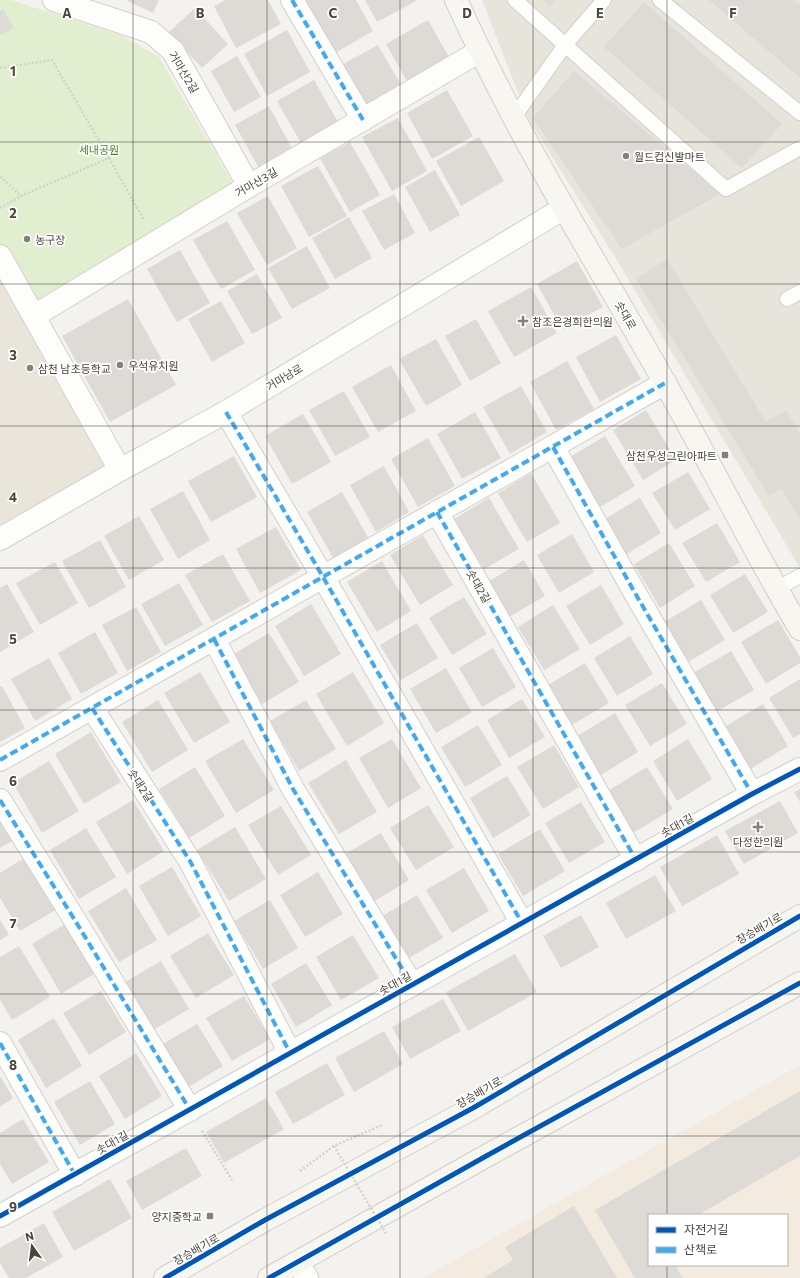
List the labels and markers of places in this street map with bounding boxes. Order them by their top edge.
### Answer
place label: 월드컵신발마트 [634,150,705,163]
marker: 월드컵신발마트 [621,151,631,161]
place label: 농구장 [35,233,65,246]
marker: 농구장 [22,234,32,244]
marker: 참조은경희한의원 [517,315,529,327]
place label: 참조은경희한의원 [532,315,613,328]
place label: 우석유치원 [128,359,179,372]
marker: 우석유치원 [115,360,125,370]
place label: 삼천 남초등학교 [38,362,111,375]
marker: 삼천 남초등학교 [25,363,35,373]
place label: 삼천우성그린아파트 [626,449,717,462]
marker: 삼천우성그린아파트 [720,450,730,460]
marker: 다정한의원 [752,821,764,833]
place label: 다정한의원 [733,835,783,848]
place label: 양지중학교 [151,1210,202,1223]
marker: 양지중학교 [205,1211,215,1221]

